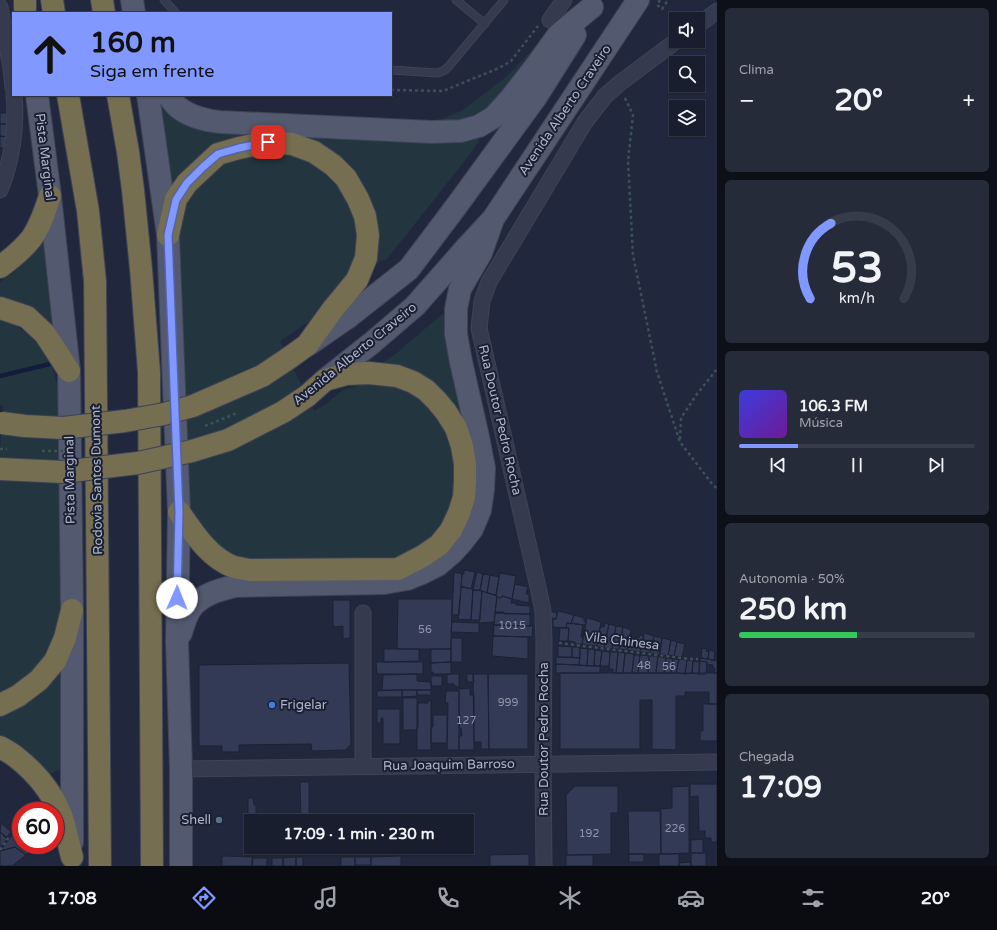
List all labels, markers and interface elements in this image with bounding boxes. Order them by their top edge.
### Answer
map controls [669,12,705,136]
button: sound [669,12,705,48]
text: 160 m [90,26,176,60]
icon: ahead [24,28,76,80]
street label: Avenida Alberto Craveiro [515,42,615,178]
button: search [669,56,705,92]
text: Siga em frente [90,60,214,82]
text: Clima [739,62,774,78]
text: 20° [834,82,883,119]
text: − [739,88,755,114]
text: + [963,88,975,114]
button: layers [669,100,705,136]
street label: Pista Marginal [32,112,58,202]
pin [251,125,285,159]
icon: arrive [257,131,279,153]
text: 53 [831,244,883,294]
text: km/h [839,290,875,307]
street label: Avenida Alberto Craveiro [290,299,420,409]
street label: Rua Doutor Pedro Rocha [475,343,525,497]
text: 106.3 FM [799,397,868,415]
street label: Rodovia Santos Dumont [88,405,106,555]
text: Música [799,415,843,431]
street label: Pista Marginal [61,436,79,524]
icon: previous [767,454,789,476]
icon: pause [846,454,868,476]
icon: next [925,454,947,476]
text: Autonomia · 50% [739,571,845,587]
position arrow [156,577,198,619]
text: 250 km [739,591,847,628]
house number: 1015 [498,619,526,632]
house number: 56 [418,623,432,636]
street label: Vila Chinesa [584,628,660,654]
house number: 48 [637,659,651,672]
house number: 56 [662,660,676,673]
street label: Rua Doutor Pedro Rocha [536,662,552,816]
house number: 999 [498,696,518,709]
place label: Frigelar [280,697,327,713]
marker: Frigelar [267,700,277,710]
house number: 127 [456,714,476,727]
text: Chegada [739,749,794,765]
street label: Rua Joaquim Barroso [383,756,515,774]
text: 17:09 [739,769,822,806]
speed limit sign: 60 [12,802,64,854]
place label: Shell [181,812,211,828]
marker: Shell [214,815,224,825]
house number: 226 [665,822,685,835]
text: 17:09 · 1 min · 230 m [284,825,434,843]
house number: 192 [579,827,599,840]
icon: directions [190,884,218,912]
icon: music [312,884,340,912]
icon: phone [434,884,462,912]
icon: climate [556,884,584,912]
icon: car [677,884,705,912]
icon: filters [799,884,827,912]
text: 17:08 [47,887,97,909]
text: 20° [921,887,950,909]

